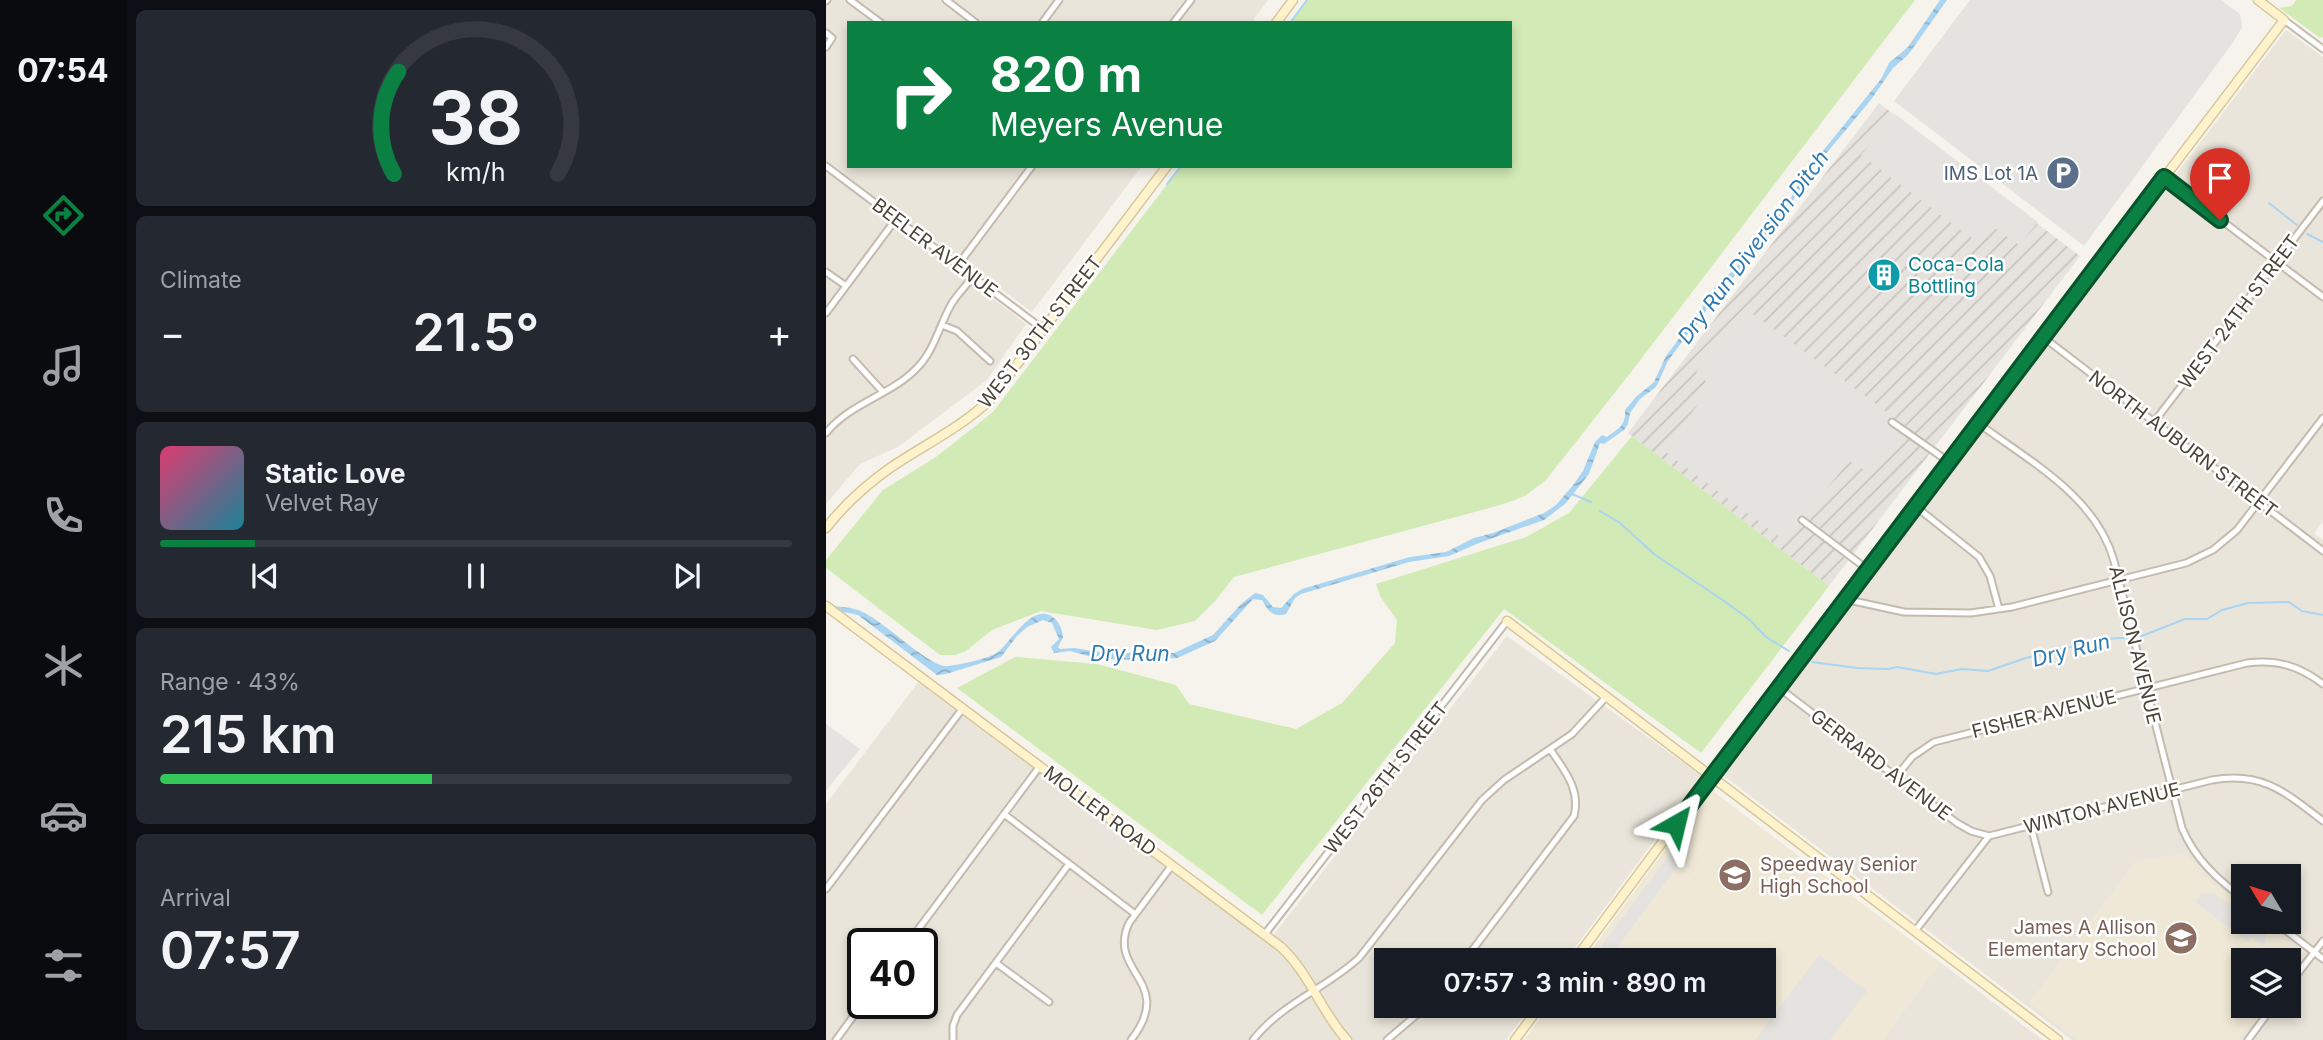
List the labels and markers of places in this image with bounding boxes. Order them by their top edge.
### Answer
pin [2190,148,2250,220]
parking icon: IMS Lot 1A [2044,154,2082,192]
place label: IMS Lot 1A [1944,162,2038,185]
place label: Coca-Cola Bottling [1908,253,2004,298]
building icon: Coca-Cola Bottling [1865,256,1903,294]
place label: Speedway Senior High School [1760,853,1917,898]
school or university icon: Speedway Senior High School [1716,856,1754,894]
place label: James A Allison Elementary School [1988,916,2156,961]
school or university icon: James A Allison Elementary School [2162,919,2200,957]

